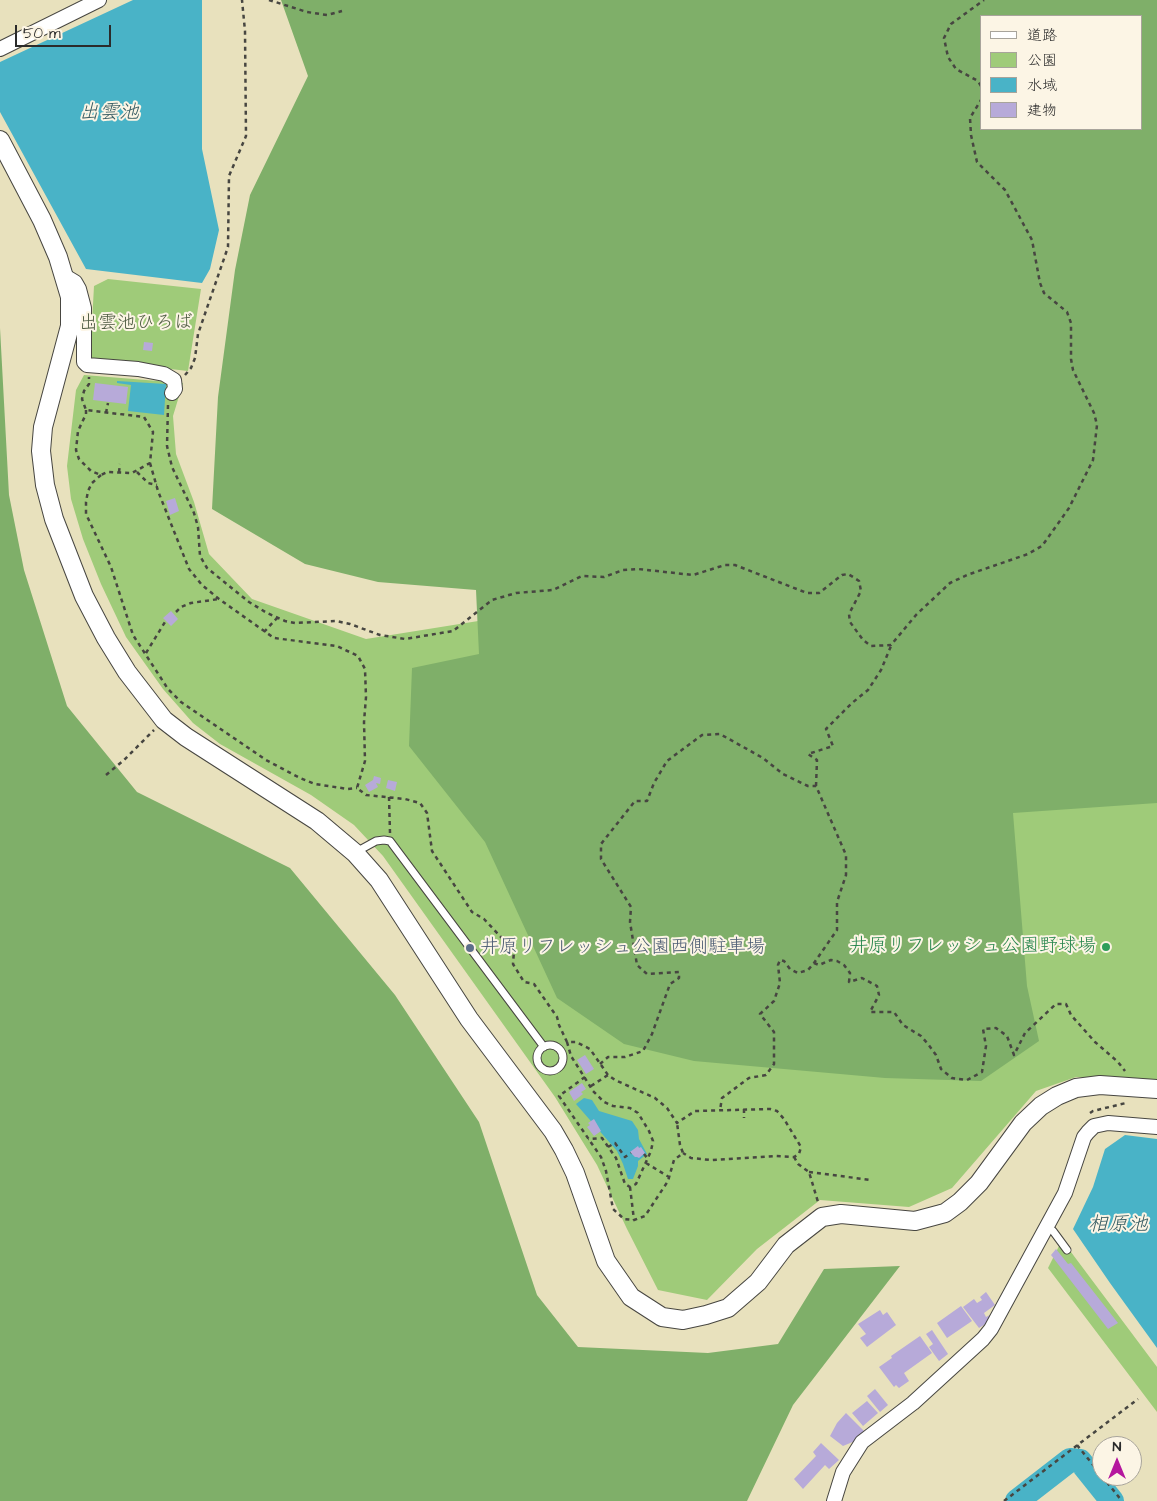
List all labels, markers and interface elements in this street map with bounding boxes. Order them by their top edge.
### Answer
scale bar [18,15,114,47]
legend [980,15,1142,130]
text: 50 m [23,23,61,44]
text: 道路 [1027,25,1057,46]
text: 公園 [1027,50,1057,71]
text: 水域 [1027,75,1057,96]
text: 建物 [1027,100,1057,121]
water label: 出雲池 [79,102,139,126]
park label: 出雲池ひろば [79,313,193,335]
place label: 井原リフレッシュ公園野球場 [849,936,1096,958]
place label: 井原リフレッシュ公園西側駐車場 [480,937,765,959]
marker: 井原リフレッシュ公園野球場 [1100,941,1112,953]
marker: 井原リフレッシュ公園西側駐車場 [464,942,476,954]
water label: 相原池 [1088,1214,1148,1238]
north arrow [1092,1436,1142,1486]
text: N [1113,1437,1121,1457]

